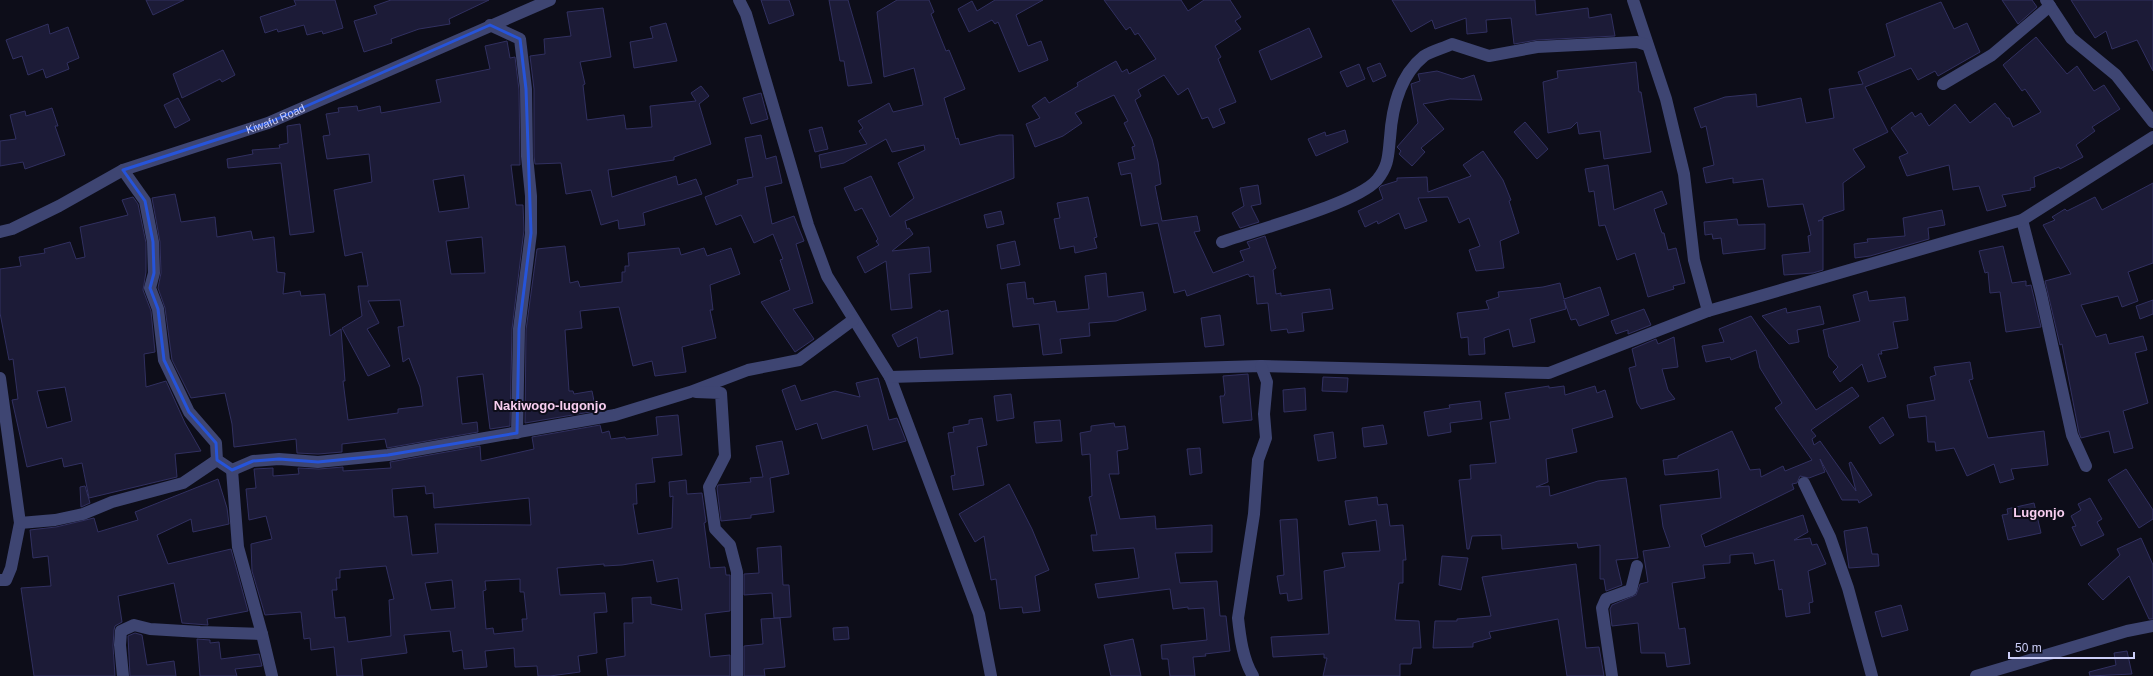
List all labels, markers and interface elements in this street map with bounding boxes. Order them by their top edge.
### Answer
street label: Kiwafu Road [244,102,307,136]
district label: Nakiwogo-lugonjo [494,398,606,413]
district label: Lugonjo [2013,505,2065,520]
scale bar [2009,634,2134,660]
text: 50 m [2015,641,2042,655]

